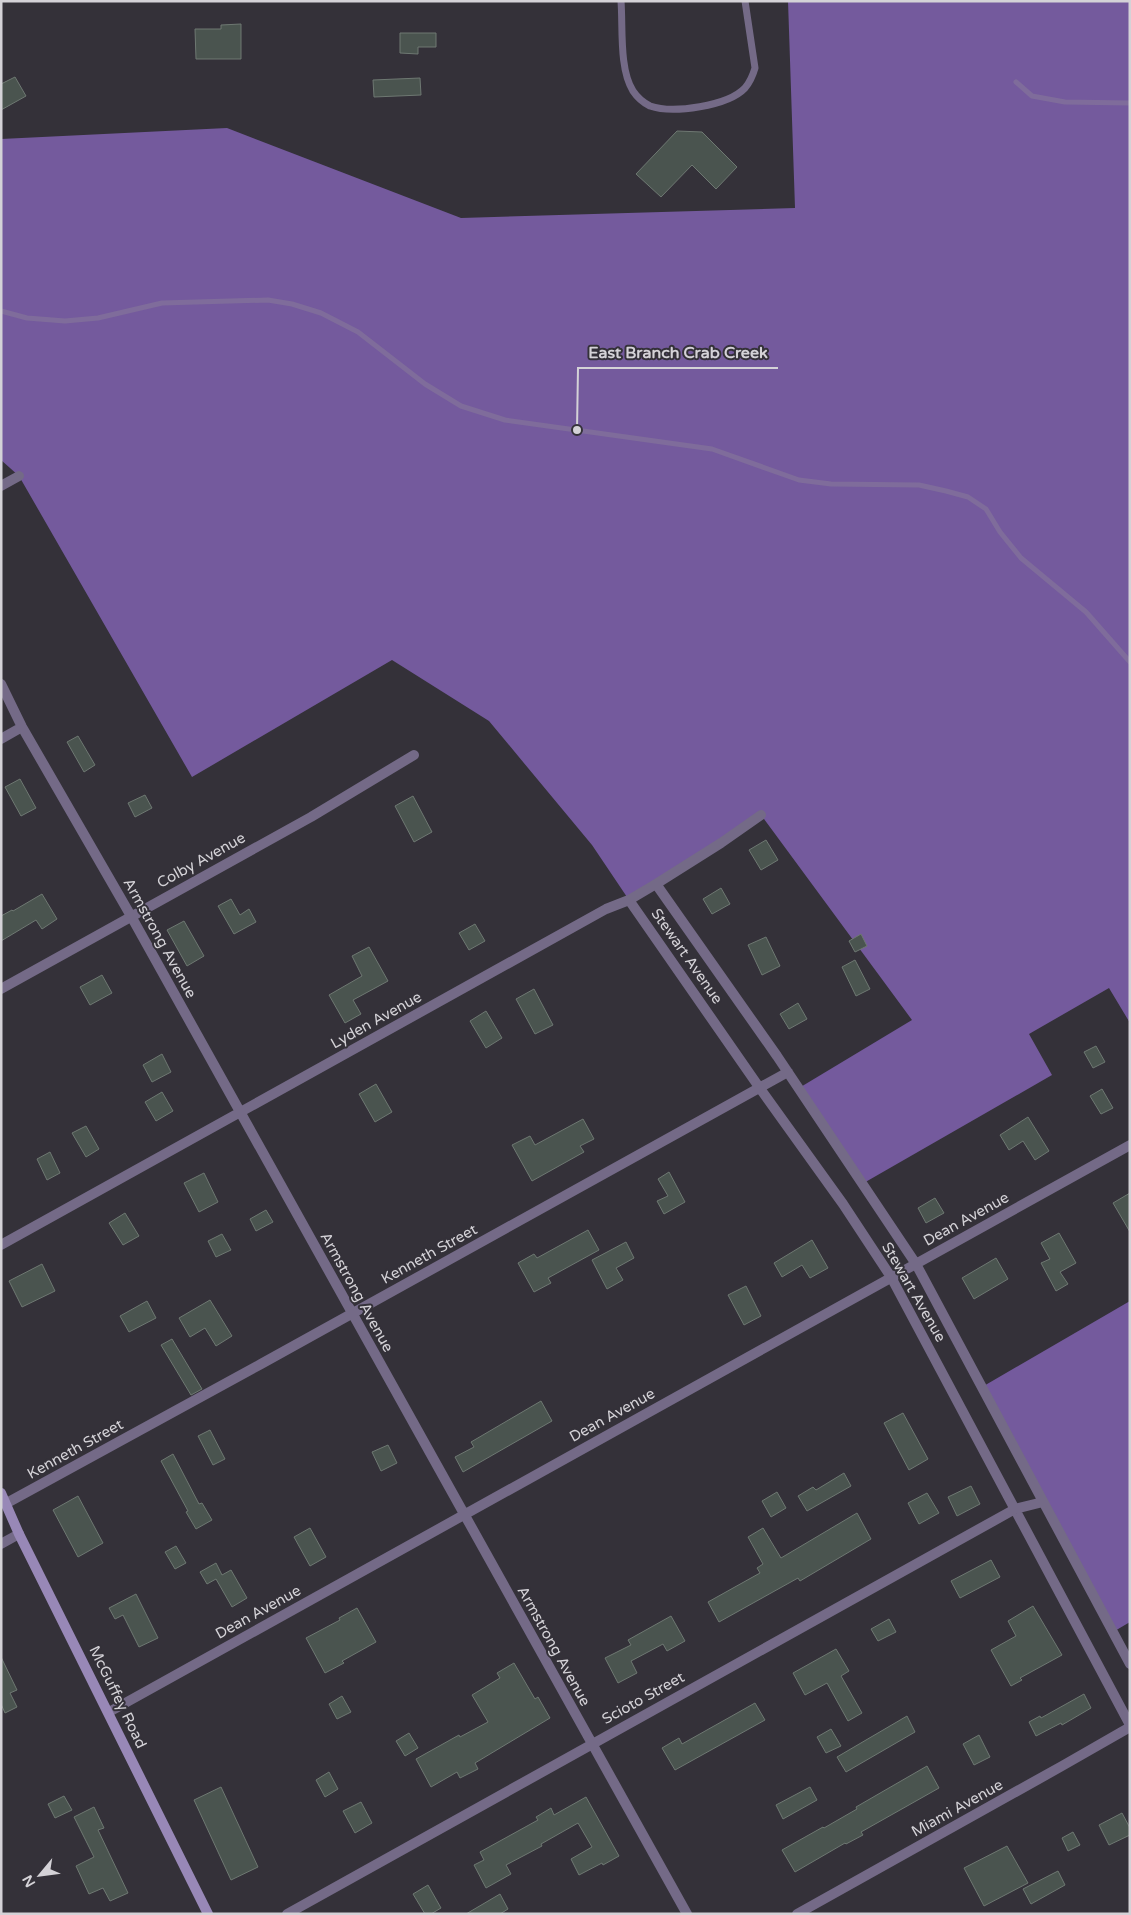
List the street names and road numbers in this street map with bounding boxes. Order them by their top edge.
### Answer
street label: Colby Avenue [154,828,248,892]
street label: Armstrong Avenue [120,875,200,1001]
street label: Stewart Avenue [647,905,727,1007]
street label: Lyden Avenue [327,988,425,1052]
street label: Dean Avenue [920,1188,1012,1250]
street label: Kenneth Street [378,1220,480,1288]
street label: Armstrong Avenue [317,1229,397,1355]
street label: Stewart Avenue [878,1239,950,1345]
street label: Dean Avenue [566,1384,658,1446]
street label: Kenneth Street [24,1415,126,1483]
street label: Dean Avenue [212,1581,304,1643]
street label: Armstrong Avenue [514,1583,594,1709]
street label: McGuffey Road [85,1643,151,1751]
street label: Scioto Street [599,1668,688,1728]
street label: Miami Avenue [908,1775,1006,1841]

